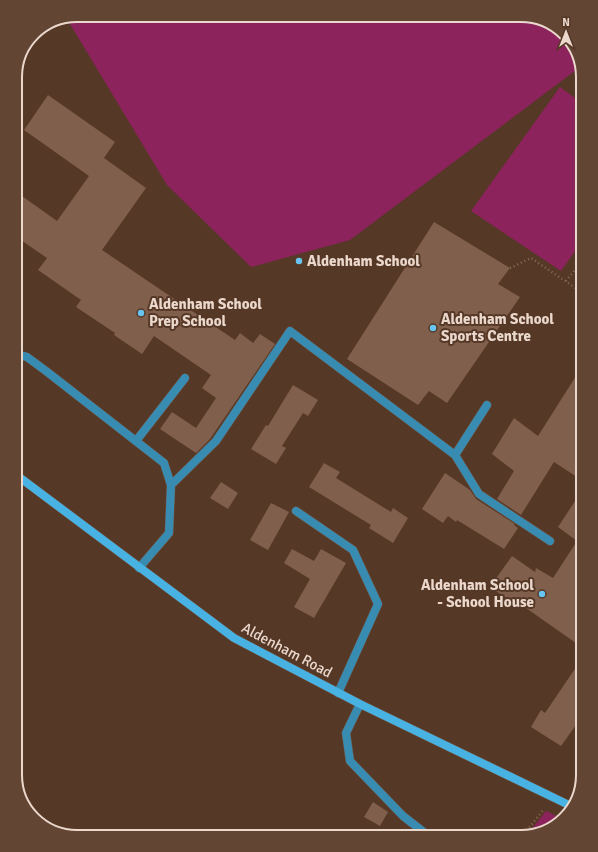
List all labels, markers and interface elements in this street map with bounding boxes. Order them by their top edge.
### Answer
north arrow [546,12,586,52]
text: N [562,16,570,29]
place label: Aldenham School [307,252,420,270]
marker: Aldenham School [294,256,304,266]
place label: Aldenham School Prep School [149,295,262,330]
marker: Aldenham School Prep School [136,308,146,318]
place label: Aldenham School Sports Centre [441,310,554,345]
marker: Aldenham School Sports Centre [428,323,438,333]
place label: Aldenham School - School House [421,576,534,611]
marker: Aldenham School - School House [537,589,547,599]
street label: Aldenham Road [239,619,335,681]

